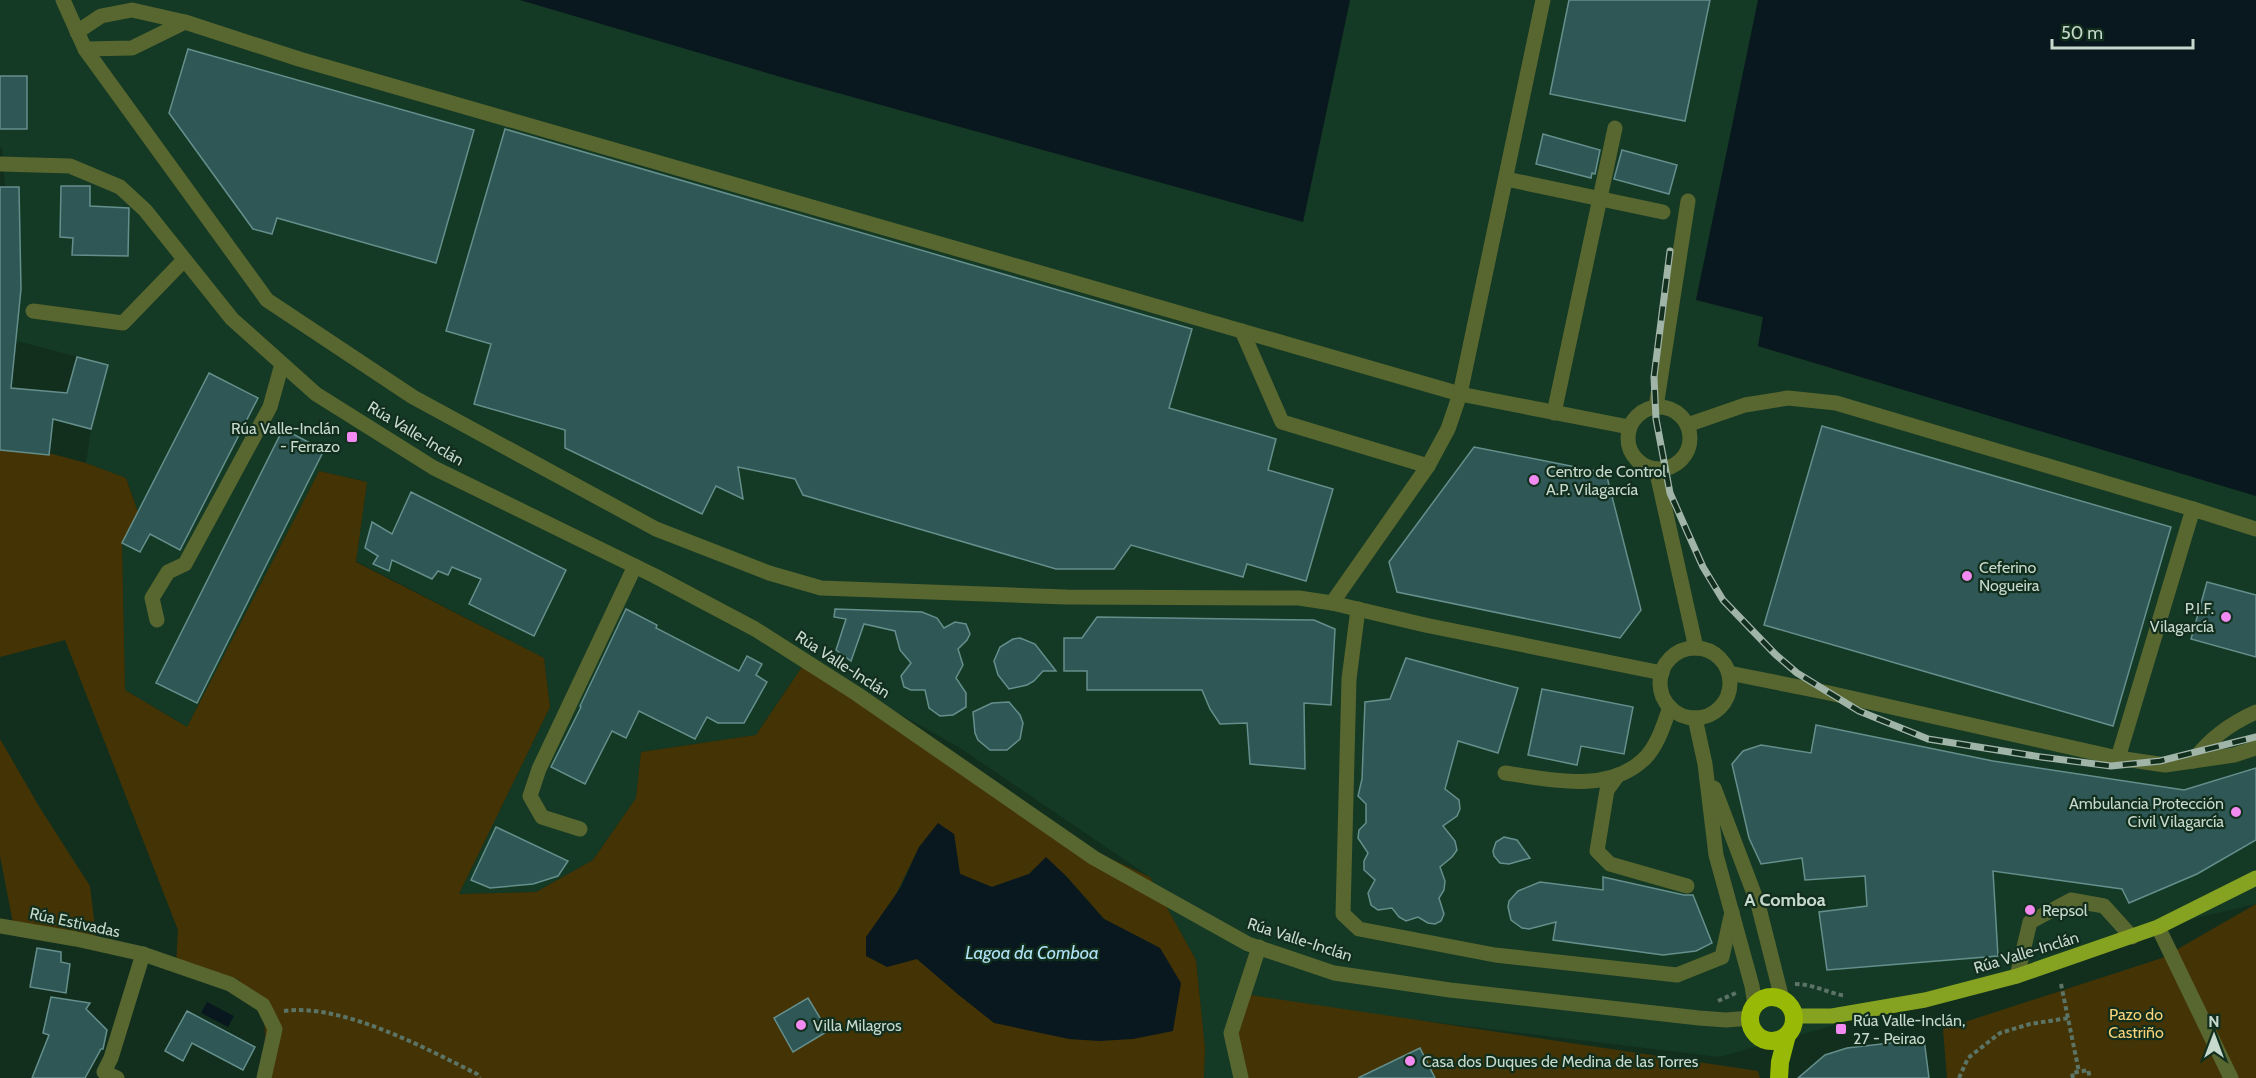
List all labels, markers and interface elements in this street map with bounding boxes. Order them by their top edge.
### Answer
scale bar [2052,12,2193,50]
text: 50 m [2061,22,2103,44]
street label: Rúa Valle-Inclán [364,397,467,470]
place label: Rúa Valle-Inclán - Ferrazo [231,419,340,456]
marker: Rúa Valle-Inclán - Ferrazo [345,430,359,444]
place label: Centro de Control A.P. Vilagarcía [1546,462,1666,499]
marker: Centro de Control A.P. Vilagarcía [1527,473,1541,487]
place label: Ceferino Nogueira [1979,558,2040,595]
marker: Ceferino Nogueira [1960,569,1974,583]
place label: P.I.F. Vilagarcía [2150,599,2214,636]
marker: P.I.F. Vilagarcía [2219,610,2233,624]
street label: Rúa Valle-Inclán [792,627,894,702]
place label: Ambulancia Protección Civil Vilagarcía [2069,794,2224,831]
marker: Ambulancia Protección Civil Vilagarcía [2229,805,2243,819]
district label: A Comboa [1744,889,1826,911]
place label: Repsol [2042,901,2088,920]
marker: Repsol [2023,903,2037,917]
street label: Rúa Estivadas [28,904,122,941]
street label: Rúa Valle-Inclán [1245,914,1355,965]
street label: Rúa Valle-Inclán [1971,927,2081,977]
water label: Lagoa da Comboa [965,942,1099,964]
park label: Pazo do Castriño [2108,1005,2164,1042]
north arrow [2184,1006,2244,1066]
place label: Rúa Valle-Inclán, 27 - Peirao [1853,1011,1965,1048]
text: N [2208,1012,2220,1031]
place label: Villa Milagros [813,1016,902,1035]
marker: Villa Milagros [794,1018,808,1032]
marker: Rúa Valle-Inclán, 27 - Peirao [1834,1022,1848,1036]
place label: Casa dos Duques de Medina de las Torres [1422,1052,1699,1071]
marker: Casa dos Duques de Medina de las Torres [1403,1054,1417,1068]

